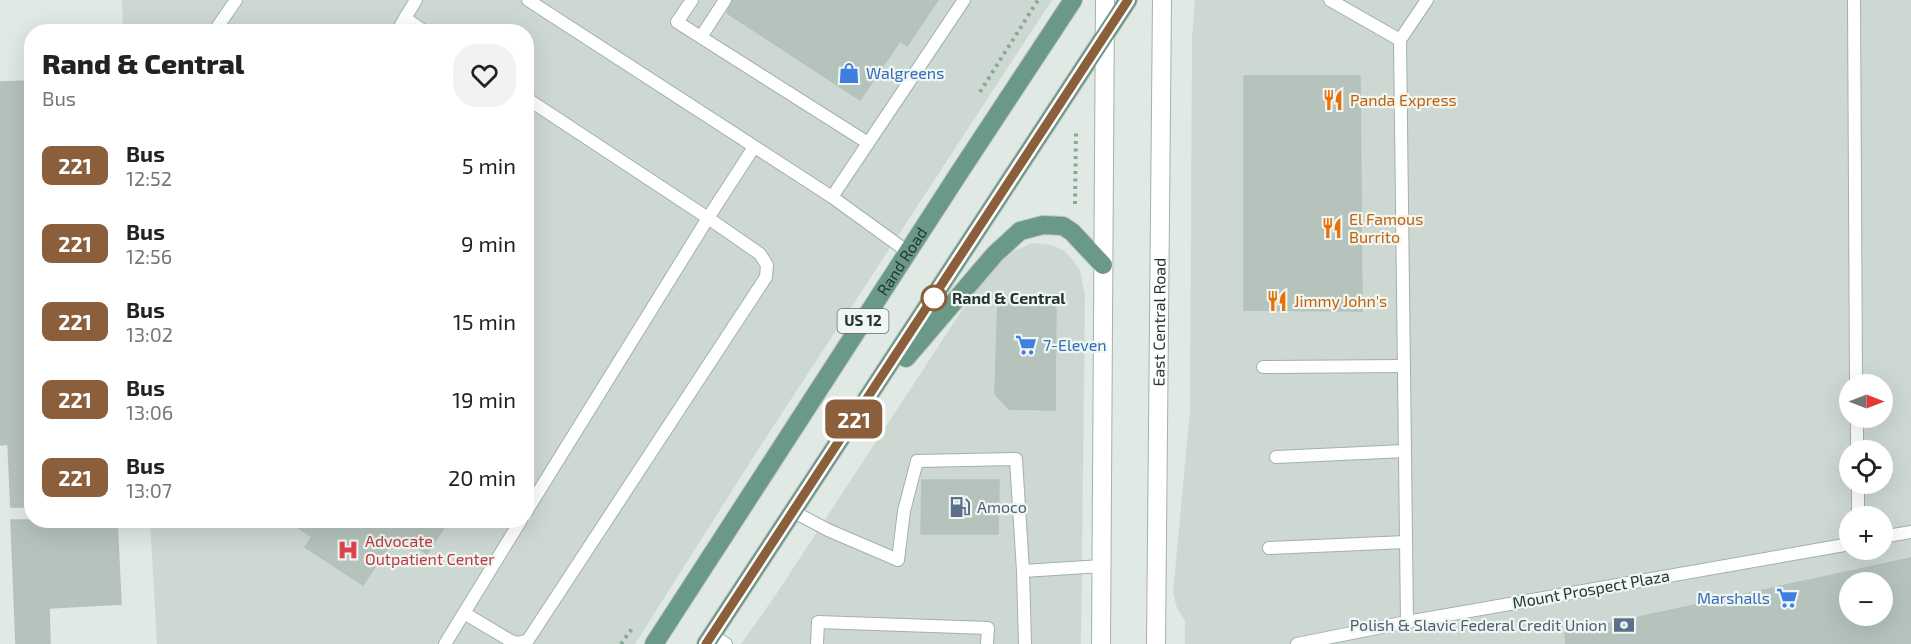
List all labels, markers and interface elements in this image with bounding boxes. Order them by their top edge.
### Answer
button: heart [453,44,516,107]
text: Rand & Central [42,46,244,80]
shop icon: Walgreens [837,61,861,85]
place label: Walgreens [866,63,944,82]
text: Bus [42,86,76,110]
restaurant icon: Panda Express [1321,88,1345,112]
place label: Panda Express [1350,90,1457,109]
text: Bus [126,140,165,166]
text: 5 min [462,152,516,178]
text: 221 [58,153,92,178]
text: 12:52 [126,166,172,190]
place label: El Famous Burrito [1349,209,1423,246]
restaurant icon: El Famous Burrito [1320,216,1344,240]
text: Bus [126,218,165,244]
street label: Rand Road [872,223,931,299]
text: 9 min [461,230,516,256]
text: 221 [58,231,92,256]
text: 12:56 [126,244,172,268]
street label: East Central Road [1148,258,1169,386]
marker: Rand & Central [921,285,947,311]
place label: Rand & Central [952,288,1066,307]
restaurant icon: Jimmy John's [1265,289,1289,313]
place label: Jimmy John's [1294,291,1387,310]
text: Bus [126,296,165,322]
text: 15 min [453,308,516,334]
text: 221 [58,309,92,334]
road number: US 12 [838,309,888,333]
text: 13:02 [126,322,173,346]
supermarket icon: 7-Eleven [1014,333,1038,357]
place label: 7-Eleven [1043,335,1107,354]
text: Bus [126,374,165,400]
north arrow [1839,374,1893,428]
map controls [1839,374,1893,626]
text: 19 min [452,386,516,412]
text: 221 [58,387,92,412]
text: 13:06 [126,400,173,424]
line badge: 221 [820,400,888,438]
text: 221 [837,407,871,432]
button: locate [1839,440,1893,494]
text: Bus [126,452,165,478]
text: 20 min [448,464,516,490]
text: 221 [58,465,92,490]
text: 13:07 [126,478,172,502]
fuel station icon: Amoco [948,495,972,519]
place label: Amoco [977,497,1027,516]
button: + [1839,506,1893,560]
place label: Advocate Outpatient Center [365,531,495,568]
hospital icon: Advocate Outpatient Center [336,538,360,562]
street label: Mount Prospect Plaza [1511,565,1671,612]
button: − [1839,572,1893,626]
supermarket icon: Marshalls [1775,586,1799,610]
place label: Marshalls [1697,588,1770,607]
bank icon: Polish & Slavic Federal Credit Union [1612,613,1636,637]
place label: Polish & Slavic Federal Credit Union [1350,615,1607,634]

